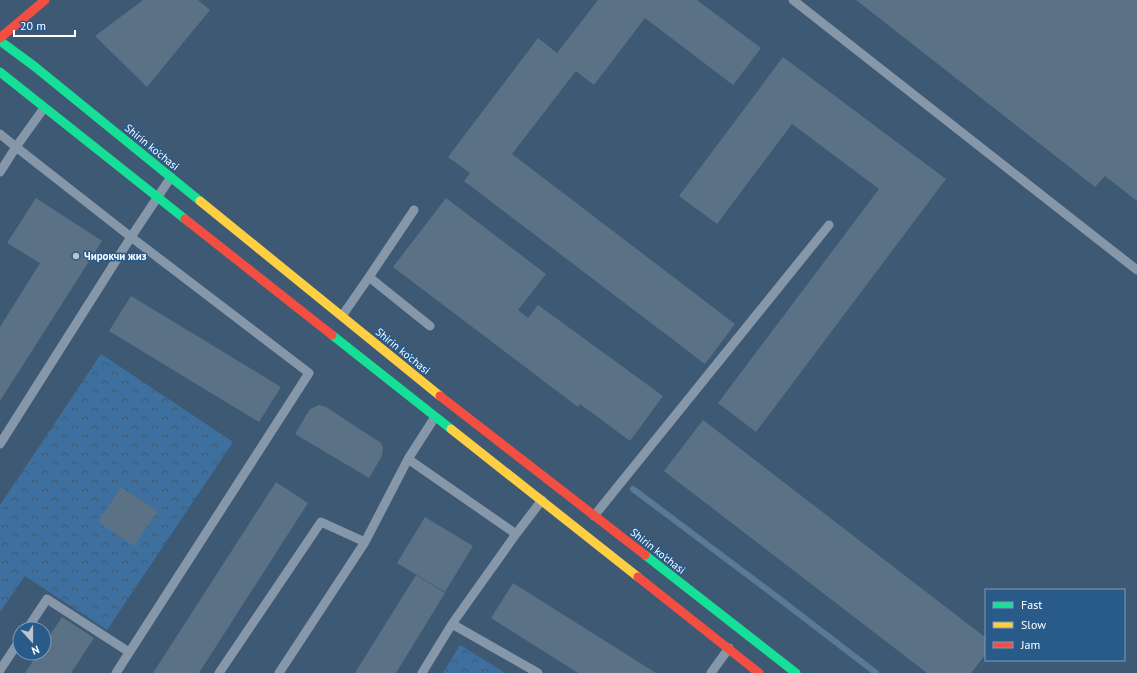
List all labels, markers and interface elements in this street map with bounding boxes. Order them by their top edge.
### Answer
scale bar [14,12,75,38]
text: 20 m [20,18,46,33]
street label: Shirin ko'chasi [122,121,182,173]
place label: Чирокчи жиз [84,249,147,263]
marker: Чирокчи жиз [71,251,81,261]
street label: Shirin ko'chasi [373,325,433,377]
street label: Shirin ko'chasi [628,525,688,577]
legend [985,589,1125,661]
text: Fast [1021,597,1042,612]
text: Slow [1021,617,1046,632]
north arrow [12,621,52,661]
text: Jam [1020,637,1040,652]
text: N [30,643,41,658]

